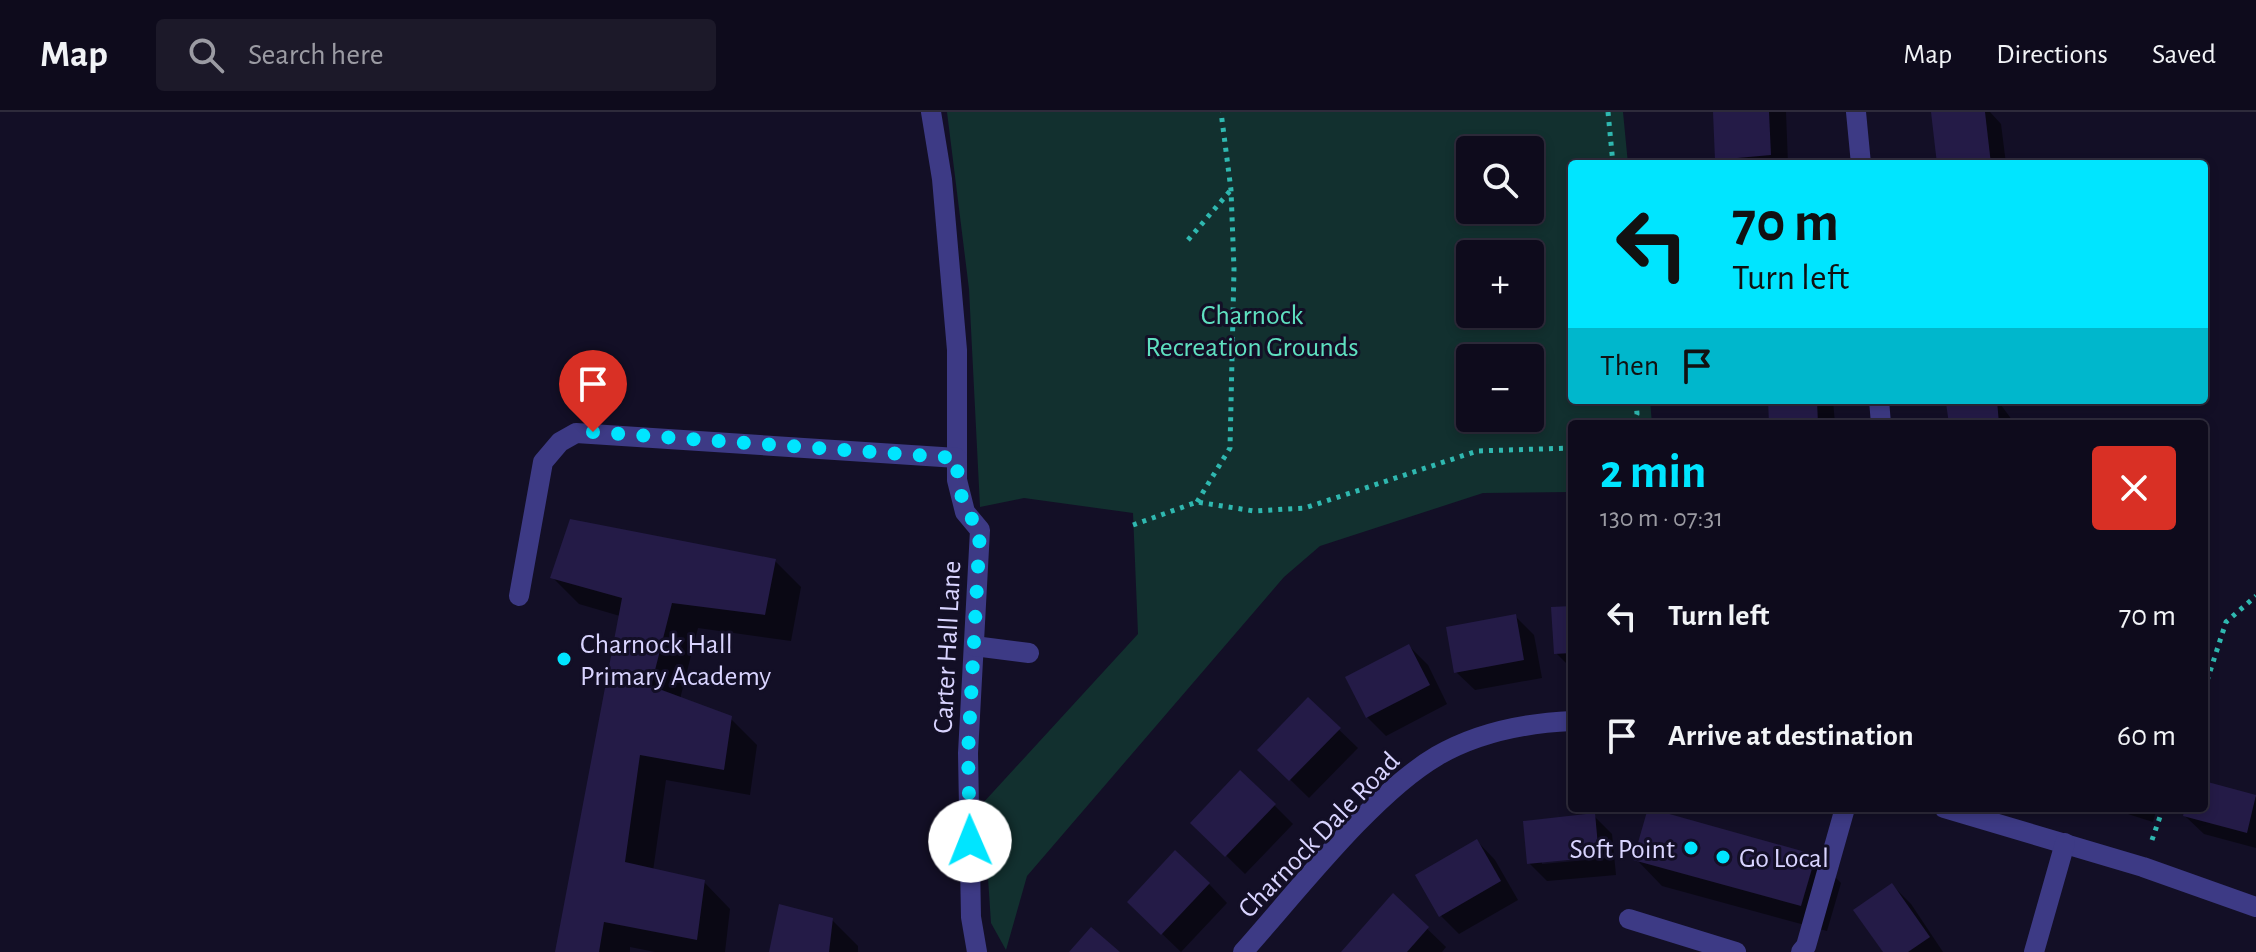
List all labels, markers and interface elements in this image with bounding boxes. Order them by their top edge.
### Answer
search box [156,19,716,91]
icon: search [184,33,228,77]
text: Map [40,36,108,74]
text: Search here [248,40,384,70]
text: Map [1903,41,1952,69]
text: Directions [1996,41,2108,69]
text: Saved [2152,41,2216,69]
map controls [1456,136,1544,432]
button: search [1456,136,1544,224]
icon: left [1600,192,1704,296]
text: 70 m [1732,195,1839,251]
button: + [1456,240,1544,328]
text: Turn left [1732,260,1849,296]
park label: Charnock Recreation Grounds [1145,302,1359,362]
button: − [1456,344,1544,432]
icon: arrive [1675,344,1719,388]
pin [559,350,627,432]
text: Then [1600,351,1659,381]
icon: arrive [571,362,615,406]
button: close [2092,446,2176,530]
text: 2 min [1600,449,1707,497]
text: 130 m · 07:31 [1600,505,1723,531]
street label: Carter Hall Lane [929,560,967,734]
icon: left [1600,594,1644,638]
text: Turn left [1668,601,1769,631]
text: 70 m [2119,601,2176,631]
place label: Charnock Hall Primary Academy [580,631,771,691]
marker: Charnock Hall Primary Academy [555,650,573,668]
icon: arrive [1600,714,1644,758]
text: Arrive at destination [1668,721,1914,751]
text: 60 m [2117,721,2176,751]
street label: Charnock Dale Road [1234,747,1405,924]
position arrow [928,799,1012,883]
place label: Soft Point [1570,836,1675,864]
marker: Soft Point [1682,839,1700,857]
place label: Go Local [1739,845,1829,873]
marker: Go Local [1714,848,1732,866]

